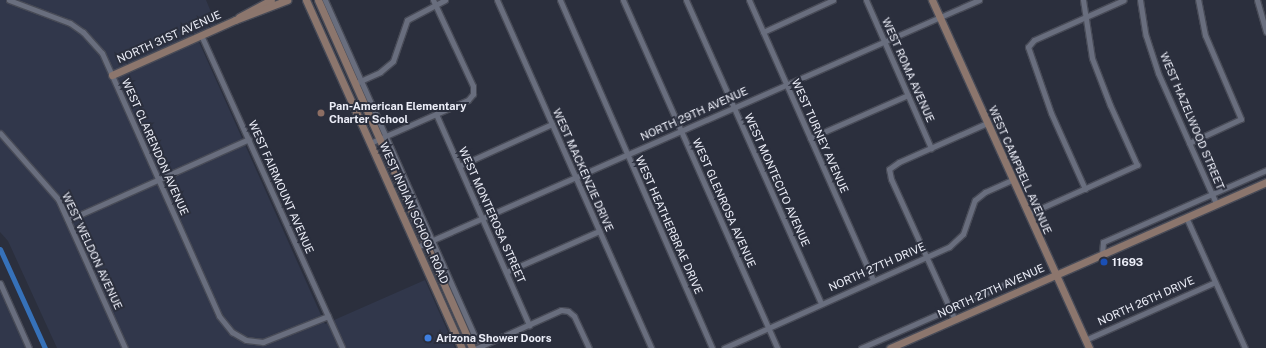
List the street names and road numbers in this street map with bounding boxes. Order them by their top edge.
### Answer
street label: NORTH 31ST AVENUE [115,8,223,66]
street label: WEST ROMA AVENUE [879,16,937,124]
street label: WEST HAZELWOOD STREET [1157,50,1227,192]
street label: WEST CLARENDON AVENUE [119,76,191,218]
street label: WEST TURNEY AVENUE [789,77,851,195]
street label: NORTH 29TH AVENUE [638,84,750,144]
street label: WEST CAMPBELL AVENUE [986,104,1054,236]
street label: WEST MACKENZIE DRIVE [550,106,616,234]
street label: WEST MONTECITO AVENUE [742,111,812,249]
street label: WEST FAIRMOUNT AVENUE [246,118,316,256]
street label: WEST GLENROSA AVENUE [689,136,759,270]
street label: WEST INDIAN SCHOOL ROAD [377,140,451,286]
street label: WEST MONTEROSA STREET [456,145,528,285]
street label: WEST HEATHERBRAE DRIVE [633,154,705,296]
street label: WEST WELDON AVENUE [59,190,125,312]
street label: NORTH 27TH DRIVE [827,240,927,294]
street label: NORTH 27TH AVENUE [935,261,1047,321]
street label: NORTH 26TH DRIVE [1095,274,1197,328]

